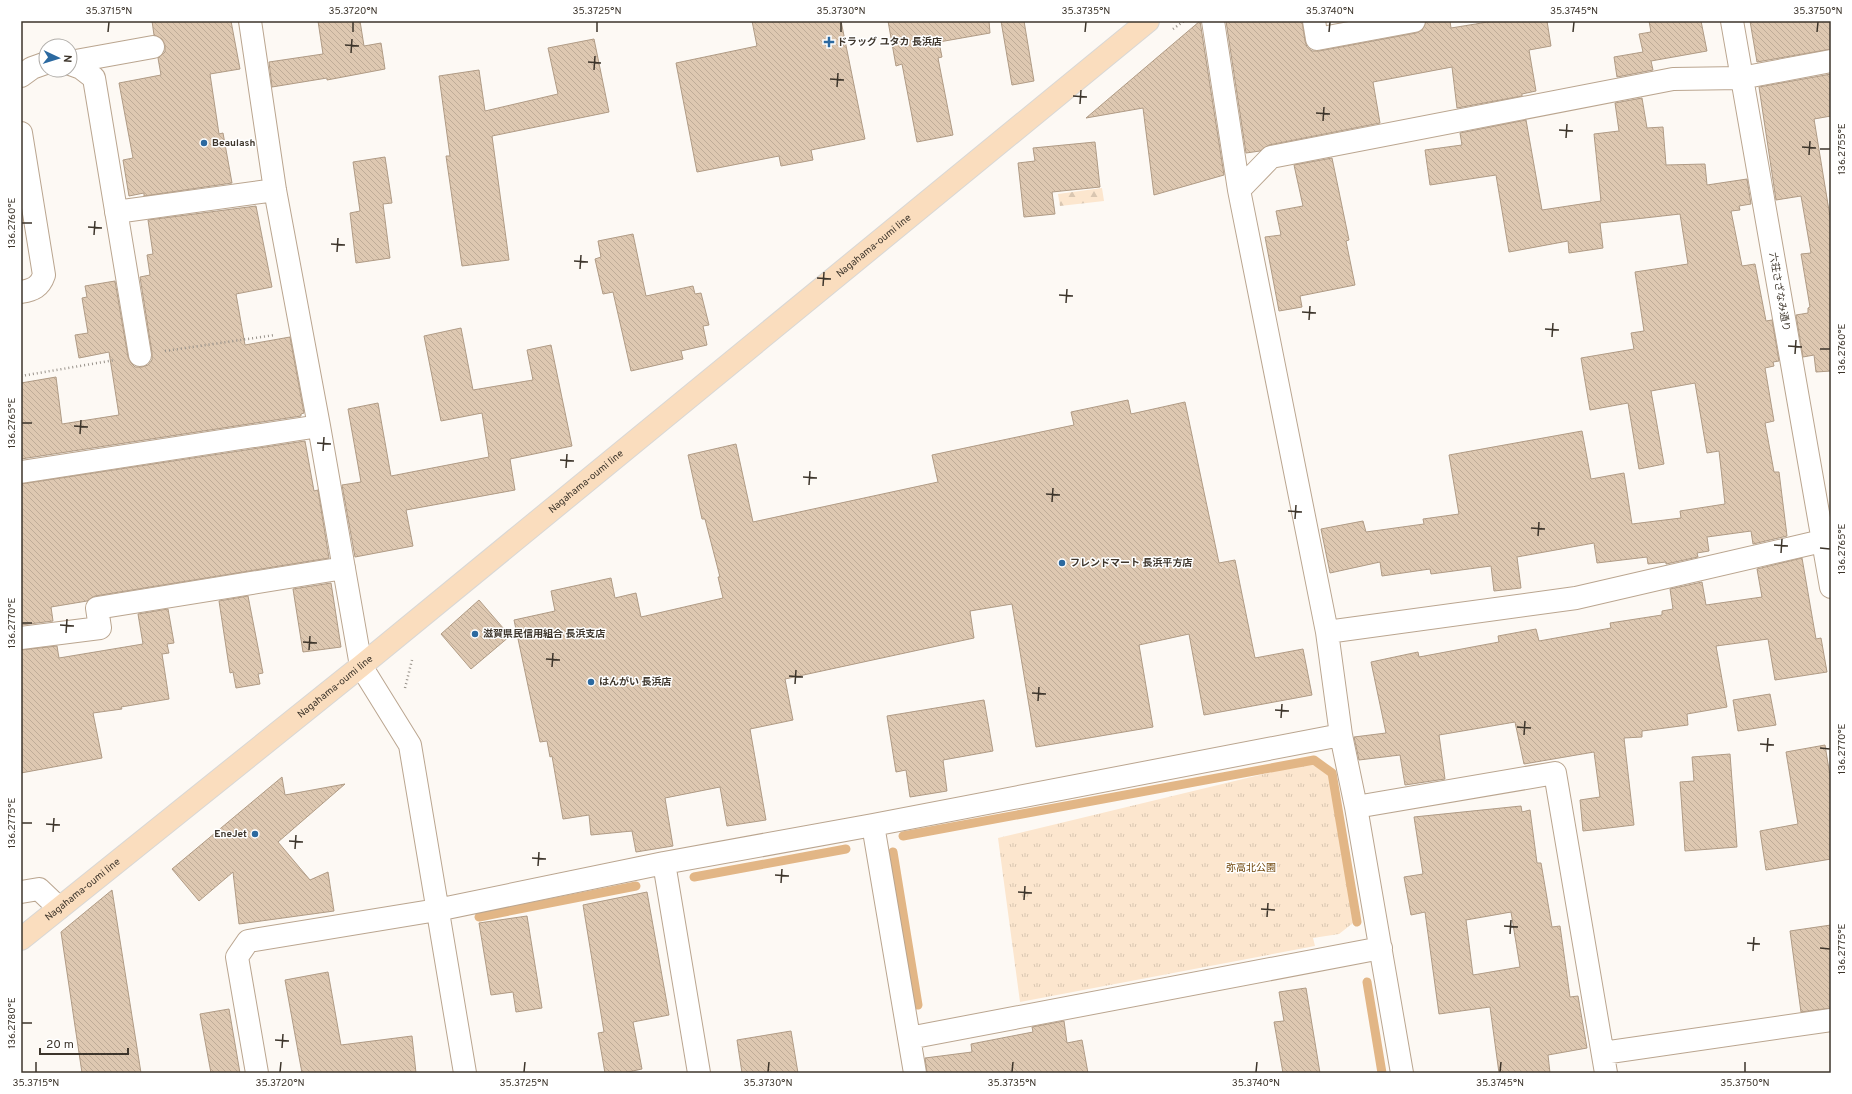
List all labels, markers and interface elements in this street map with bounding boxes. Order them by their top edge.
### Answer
text: 35.3715°N [86,5,132,18]
text: 35.3720°N [328,5,378,18]
text: 35.3725°N [573,5,621,18]
text: 35.3730°N [817,5,865,18]
text: 35.3735°N [1062,5,1110,18]
text: 35.3740°N [1306,5,1354,18]
text: 35.3745°N [1550,5,1598,18]
text: 35.3750°N [1793,5,1843,18]
place label: ドラッグ ユタカ 長浜店 [837,36,942,49]
marker: ドラッグ ユタカ 長浜店 [824,37,834,47]
north arrow [38,38,78,78]
text: N [60,54,74,63]
text: 136.2755°E [1836,123,1849,175]
place label: Beaulash [212,137,255,150]
marker: Beaulash [199,138,209,148]
text: 136.2760°E [6,197,19,249]
street label: Nagahama-oumi line [834,211,914,280]
street label: 六荘さざなみ通り [1766,251,1792,333]
text: 136.2760°E [1836,323,1849,375]
text: 136.2765°E [6,398,19,448]
street label: Nagahama-oumi line [546,447,626,516]
text: 136.2765°E [1836,524,1849,574]
place label: フレンドマート 長浜平方店 [1070,557,1193,570]
marker: フレンドマート 長浜平方店 [1057,558,1067,568]
text: 136.2770°E [6,598,19,648]
place label: 滋賀県民信用組合 長浜支店 [483,628,606,641]
marker: 滋賀県民信用組合 長浜支店 [470,629,480,639]
street label: Nagahama-oumi line [295,652,376,721]
place label: はんがい 長浜店 [599,676,672,689]
marker: はんがい 長浜店 [586,677,596,687]
text: 136.2770°E [1836,724,1849,774]
text: 136.2775°E [6,797,19,849]
place label: EneJet [214,828,247,841]
marker: EneJet [250,829,260,839]
street label: Nagahama-oumi line [42,855,123,924]
park label: 弥高北公園 [1226,862,1276,875]
text: 136.2775°E [1836,923,1849,975]
text: 136.2780°E [6,997,19,1049]
scale bar [40,1030,128,1056]
text: 20 m [46,1037,74,1053]
text: 35.3715°N [13,1077,59,1090]
text: 35.3720°N [255,1077,305,1090]
text: 35.3725°N [500,1077,548,1090]
text: 35.3730°N [744,1077,792,1090]
text: 35.3735°N [988,1077,1036,1090]
text: 35.3740°N [1232,1077,1280,1090]
text: 35.3745°N [1476,1077,1524,1090]
text: 35.3750°N [1720,1077,1770,1090]

